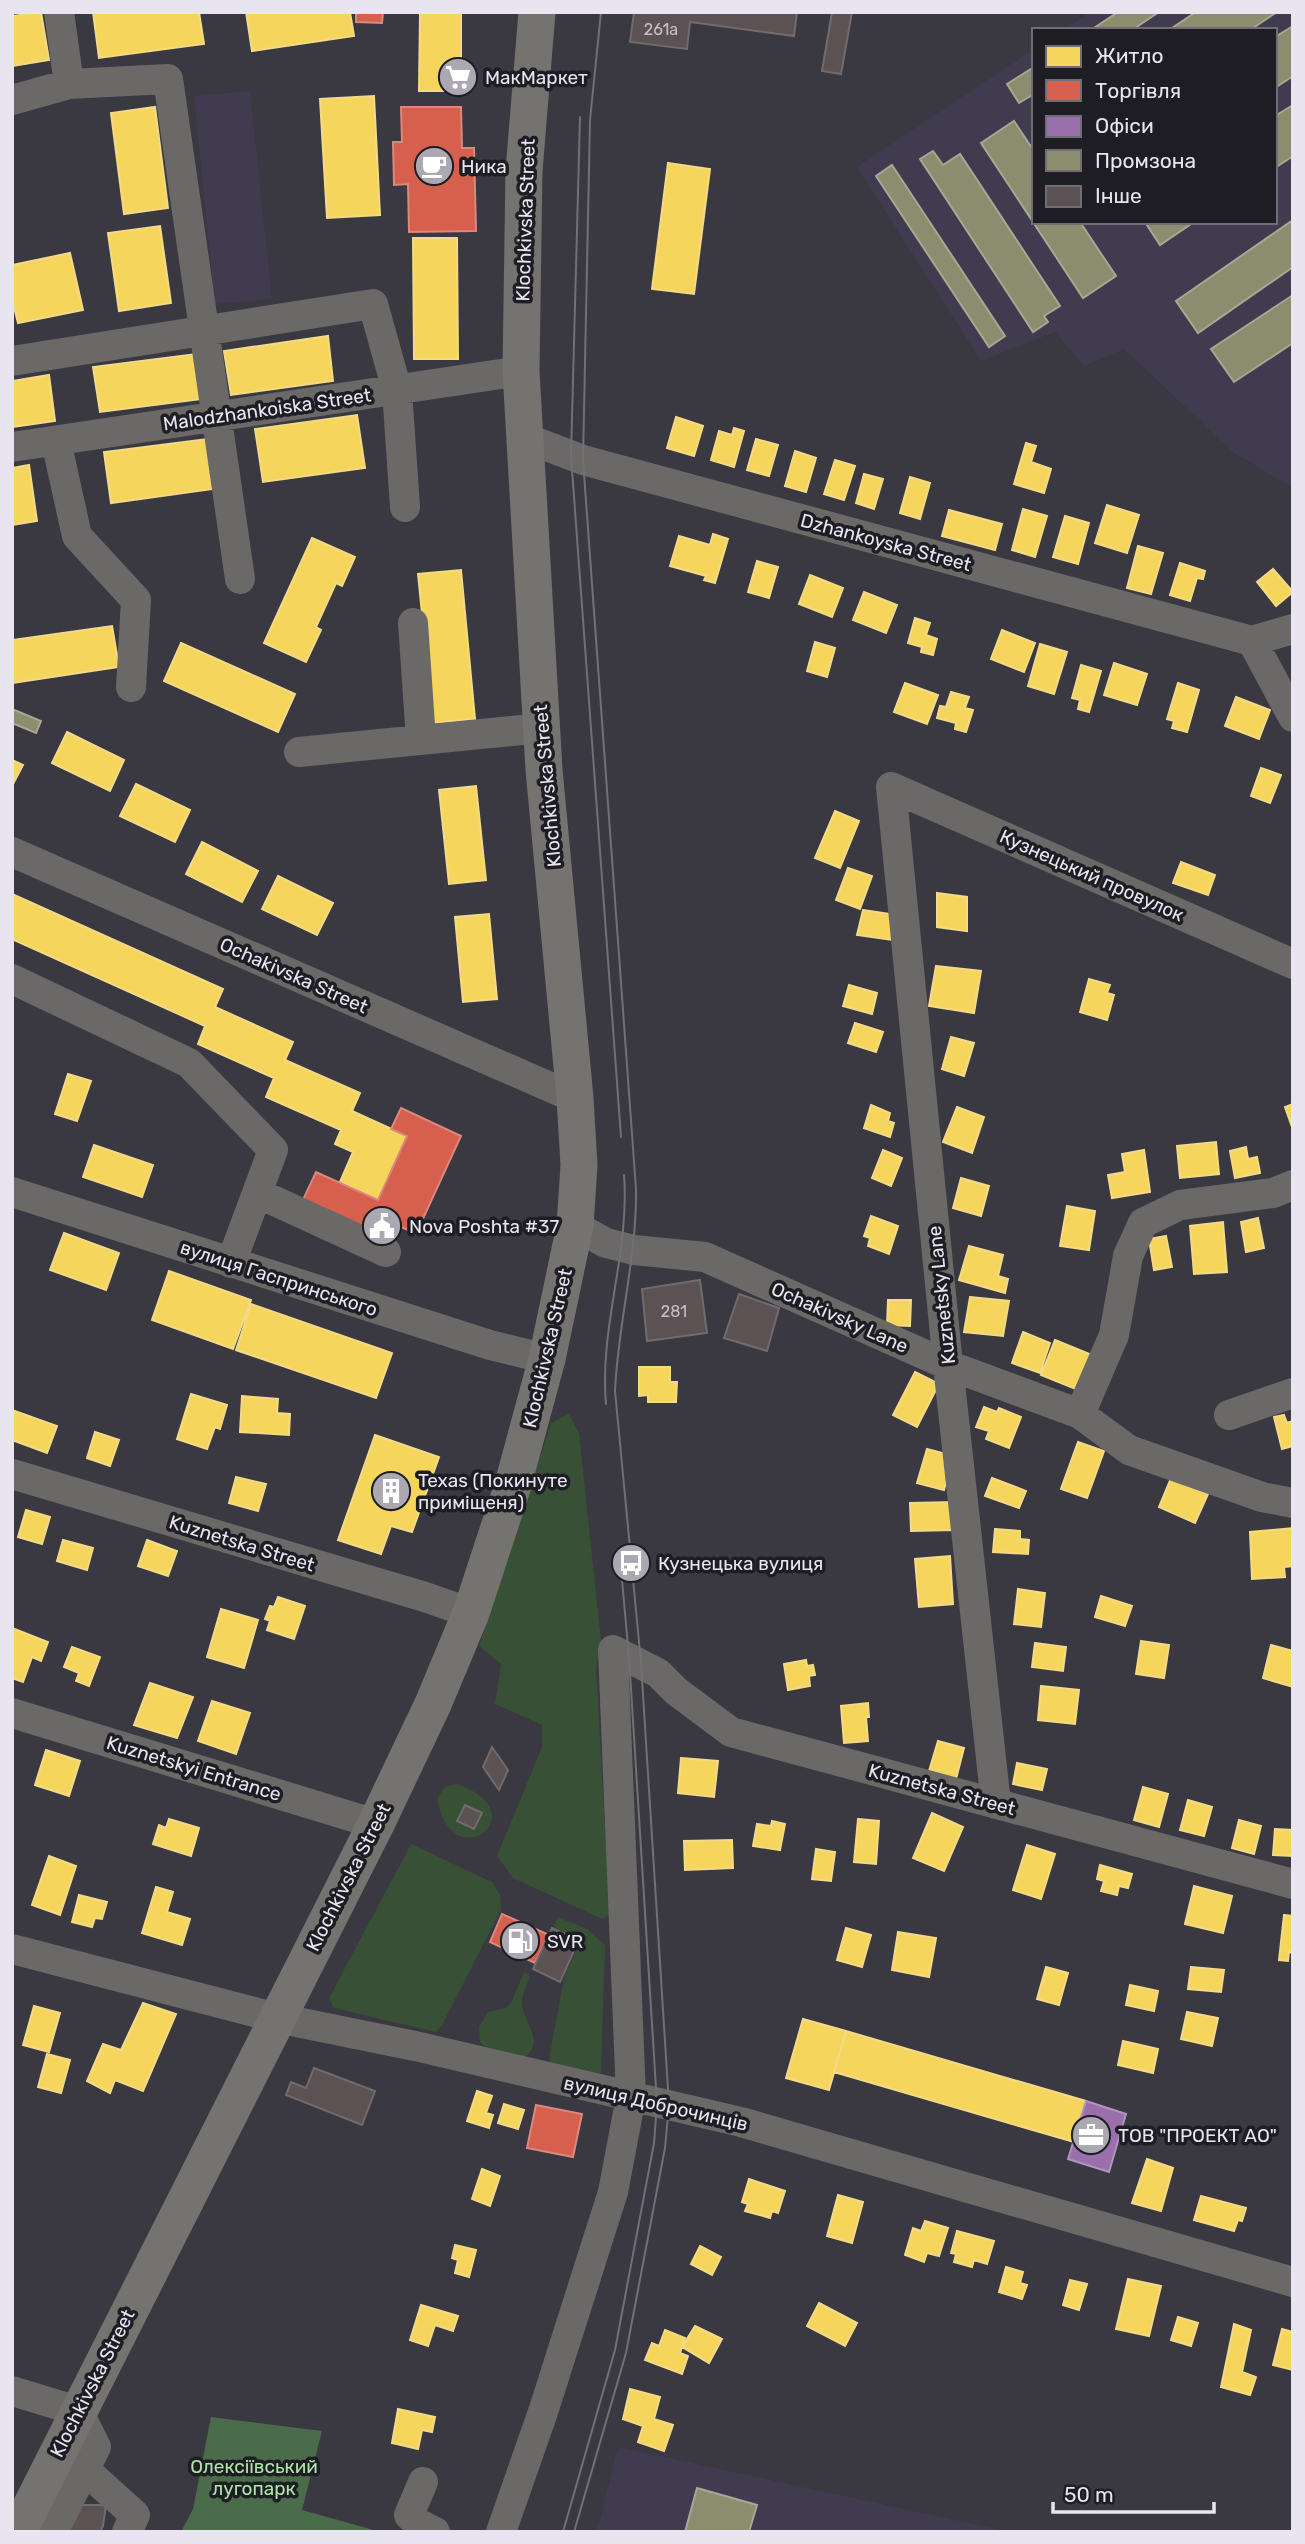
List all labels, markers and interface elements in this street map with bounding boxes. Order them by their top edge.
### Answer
house number: 261а [644,20,678,39]
legend [1032,28,1277,224]
text: Житло [1095,43,1164,68]
supermarket icon: МакМаркет [437,56,479,98]
place label: МакМаркет [485,66,588,89]
text: Торгівля [1095,78,1181,103]
text: Офіси [1095,113,1154,138]
street label: Klochkivska Street [511,138,540,302]
cafe icon: Ника [413,145,455,187]
text: Промзона [1095,148,1196,173]
place label: Ника [461,155,507,178]
text: Інше [1095,183,1142,208]
street label: Malodzhankoiska Street [162,383,373,435]
street label: Dzhankoyska Street [798,509,974,576]
street label: Klochkivska Street [529,703,566,868]
street label: Кузнецький провулок [996,825,1187,926]
street label: Ochakivska Street [216,933,372,1019]
public building icon: Nova Poshta #37 [361,1205,403,1247]
place label: Nova Poshta #37 [409,1215,559,1238]
street label: Kuznetsky Lane [923,1225,960,1365]
street label: вулиця Гаспринського [177,1236,380,1321]
street label: Klochkivska Street [518,1266,577,1430]
street label: Ochakivsky Lane [768,1277,912,1358]
house number: 281 [661,1302,687,1321]
place label: Texas (Покинуте приміщеня) [418,1469,568,1514]
building icon: Texas (Покинуте приміщеня) [370,1470,412,1512]
street label: Kuznetska Street [166,1510,318,1577]
bus stop icon: Кузнецька вулиця [610,1542,652,1584]
place label: Кузнецька вулиця [658,1552,823,1575]
street label: Kuznetskyi Entrance [104,1731,284,1806]
street label: Kuznetska Street [866,1759,1018,1820]
street label: Klochkivska Street [301,1799,396,1955]
fuel station icon: SVR [499,1920,541,1962]
place label: SVR [547,1930,583,1953]
street label: вулиця Доброчинців [562,2071,750,2136]
office icon: ТОВ "ПРОЕКТ АО" [1070,2114,1112,2156]
place label: ТОВ "ПРОЕКТ АО" [1118,2124,1277,2147]
street label: Klochkivska Street [45,2305,140,2461]
park label: Олексіївський лугопарк [190,2455,318,2500]
scale bar [1053,2470,1214,2514]
text: 50 m [1064,2482,1114,2507]

